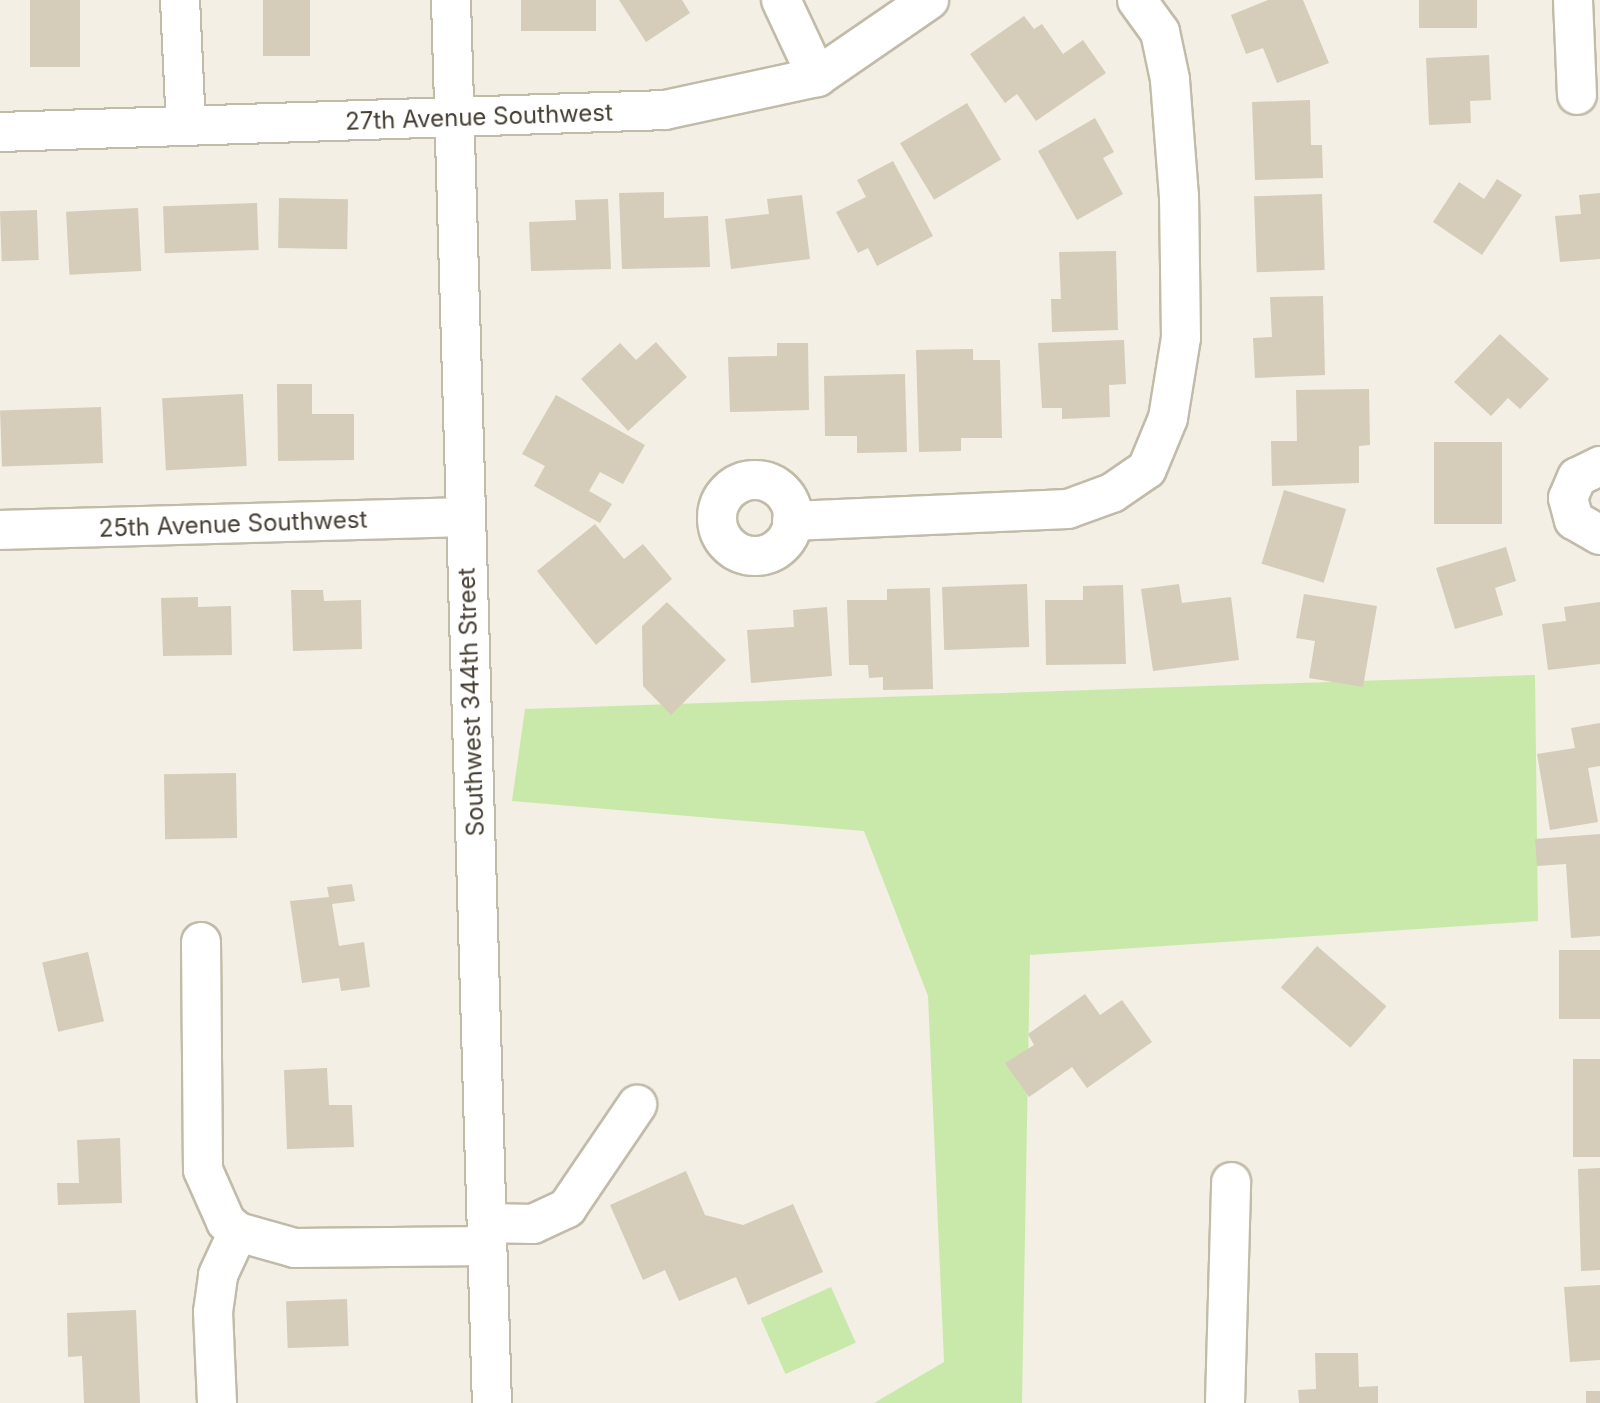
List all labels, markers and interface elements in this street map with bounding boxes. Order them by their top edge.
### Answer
street label: 27th Avenue Southwest [345,98,613,136]
street label: 25th Avenue Southwest [98,505,368,543]
street label: Southwest 344th Street [452,567,490,837]

